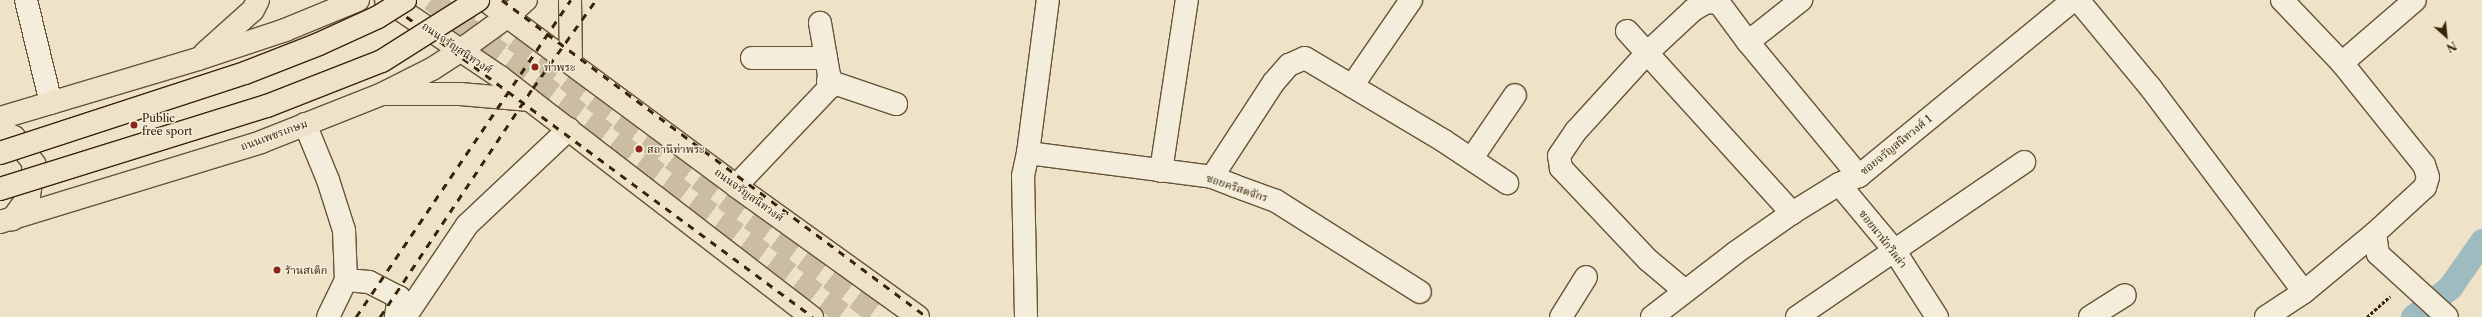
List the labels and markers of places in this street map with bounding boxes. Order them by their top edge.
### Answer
place label: ท่าพระ [544,60,575,74]
marker: ท่าพระ [529,61,541,73]
place label: Public free sport [142,112,193,138]
marker: Public free sport [129,120,139,130]
place label: สถานีท่าพระ [647,142,704,156]
marker: สถานีท่าพระ [634,144,644,154]
place label: ร้านสเต็ก [285,263,327,277]
marker: ร้านสเต็ก [272,265,282,275]

